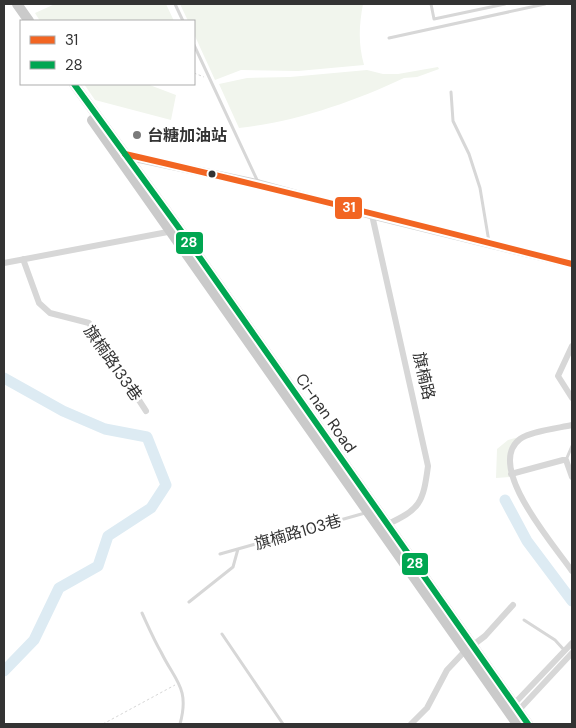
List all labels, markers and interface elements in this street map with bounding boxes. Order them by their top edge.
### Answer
legend [20,20,195,85]
text: 31 [65,30,78,50]
text: 28 [65,55,83,75]
place label: 台糖加油站 [147,125,227,146]
marker: 台糖加油站 [131,129,143,141]
unlabelled marker [207,169,217,179]
line badge: 31 [334,196,363,220]
text: 31 [342,198,356,216]
line badge: 28 [175,231,204,255]
text: 28 [181,233,198,251]
street label: 旗楠路133巷 [79,321,147,405]
street label: 旗楠路 [408,350,440,402]
street label: Ci-nan Road [291,369,361,457]
street label: 旗楠路103巷 [252,510,344,554]
line badge: 28 [401,552,429,576]
text: 28 [407,554,424,572]

